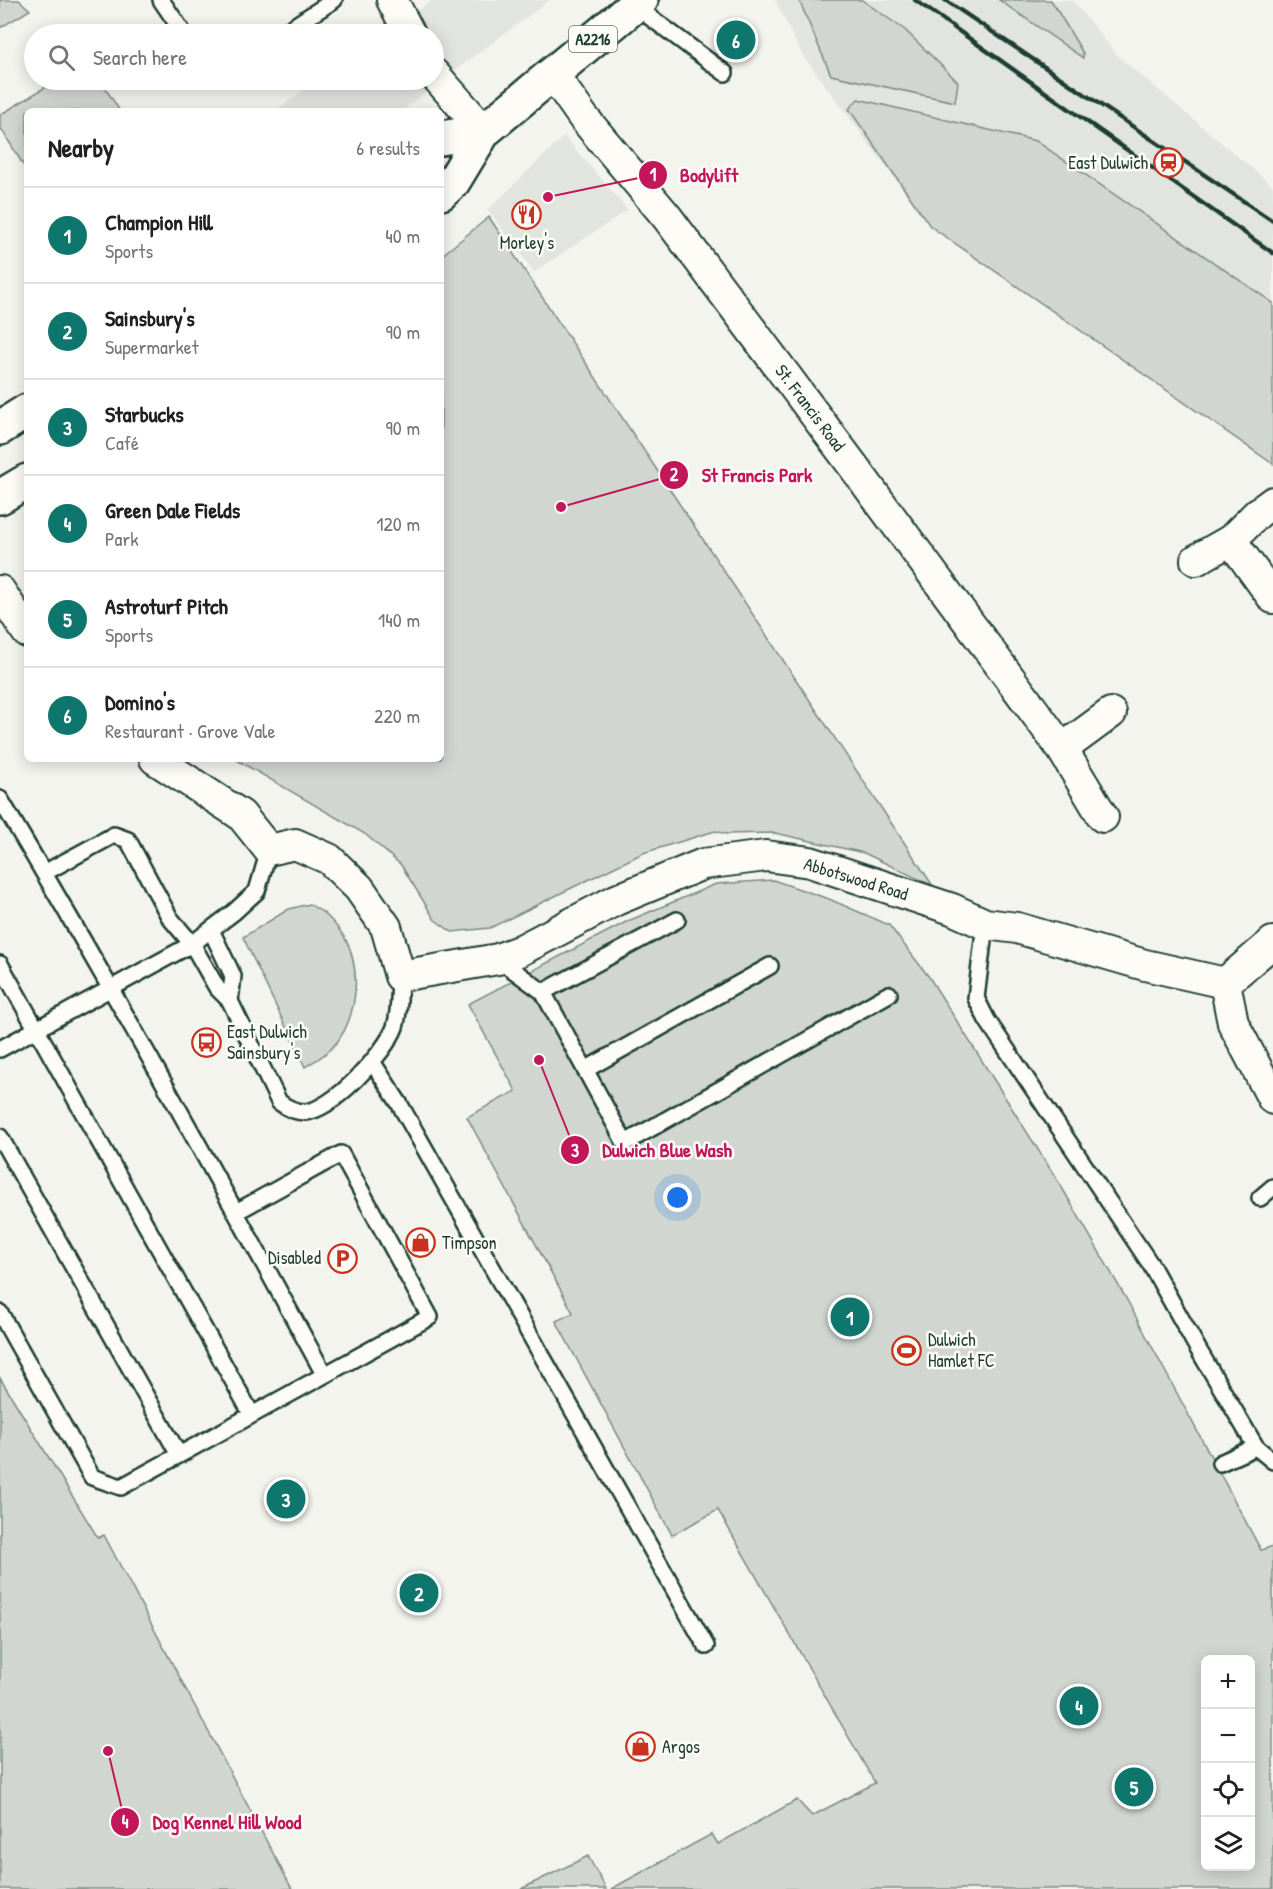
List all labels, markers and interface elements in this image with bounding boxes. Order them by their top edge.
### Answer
pin: 6 [716,18,756,63]
search box [24,24,444,90]
road number: A2216 [569,26,617,52]
icon: search [45,41,78,74]
text: Search here [93,42,187,72]
text: Nearby [48,130,114,165]
text: 6 results [356,134,420,161]
station icon: East Dulwich [1153,147,1185,179]
place label: East Dulwich [1068,150,1148,175]
callout: Bodylift [638,156,750,194]
text: Bodylift [680,161,739,189]
text: 1 [650,162,657,187]
restaurant icon: Morley's [511,198,543,230]
text: Champion Hill [105,207,213,237]
text: 1 [64,222,71,249]
text: 40 m [385,222,420,249]
place label: Morley's [500,230,554,255]
text: Sports [105,237,153,264]
text: Sainsbury's [105,303,195,333]
text: 2 [63,318,72,345]
text: 90 m [386,318,420,345]
text: Supermarket [105,333,199,360]
street label: St. Francis Road [769,359,851,456]
text: Starbucks [105,399,184,429]
text: 3 [63,414,72,441]
text: 90 m [386,414,420,441]
text: Café [105,429,139,456]
callout: St Francis Park [659,456,824,494]
text: St Francis Park [702,461,813,488]
text: 2 [670,462,679,487]
text: Green Dale Fields [105,495,240,525]
text: 4 [64,510,71,537]
text: 120 m [376,510,420,537]
text: Park [105,525,138,552]
text: Astroturf Pitch [105,591,228,621]
text: 5 [63,606,72,633]
text: 140 m [378,606,420,633]
text: Sports [105,621,153,648]
text: Domino's [105,687,175,717]
text: 6 [64,702,71,729]
text: 220 m [374,702,420,729]
text: Restaurant · Grove Vale [105,717,275,744]
street label: Abbotswood Road [801,851,911,906]
place label: East Dulwich Sainsbury's [227,1019,307,1065]
bus stop icon: East Dulwich Sainsbury's [190,1026,222,1058]
callout: Dulwich Blue Wash [560,1131,744,1169]
text: Dulwich Blue Wash [602,1136,732,1163]
text: 3 [571,1138,579,1163]
your location [663,1183,692,1212]
shop icon: Timpson [405,1227,437,1259]
place label: Timpson [442,1230,497,1255]
parking icon: Disabled [326,1242,358,1274]
place label: Disabled [268,1245,321,1270]
pin: 1 [830,1294,870,1340]
place label: Dulwich Hamlet FC [928,1327,995,1373]
sports icon: Dulwich Hamlet FC [891,1334,923,1366]
pin: 3 [266,1476,306,1522]
pin: 2 [400,1570,438,1616]
map controls [1201,1655,1255,1871]
button: + [1201,1655,1255,1709]
pin: 4 [1060,1684,1098,1728]
button: − [1201,1709,1255,1763]
shop icon: Argos [625,1731,657,1763]
place label: Argos [662,1734,700,1759]
button: locate [1201,1763,1255,1817]
pin: 5 [1114,1764,1154,1810]
callout: Dog Kennel Hill Wood [110,1803,313,1841]
text: Dog Kennel Hill Wood [153,1808,302,1836]
text: 4 [122,1809,129,1834]
button: layers [1201,1817,1255,1871]

